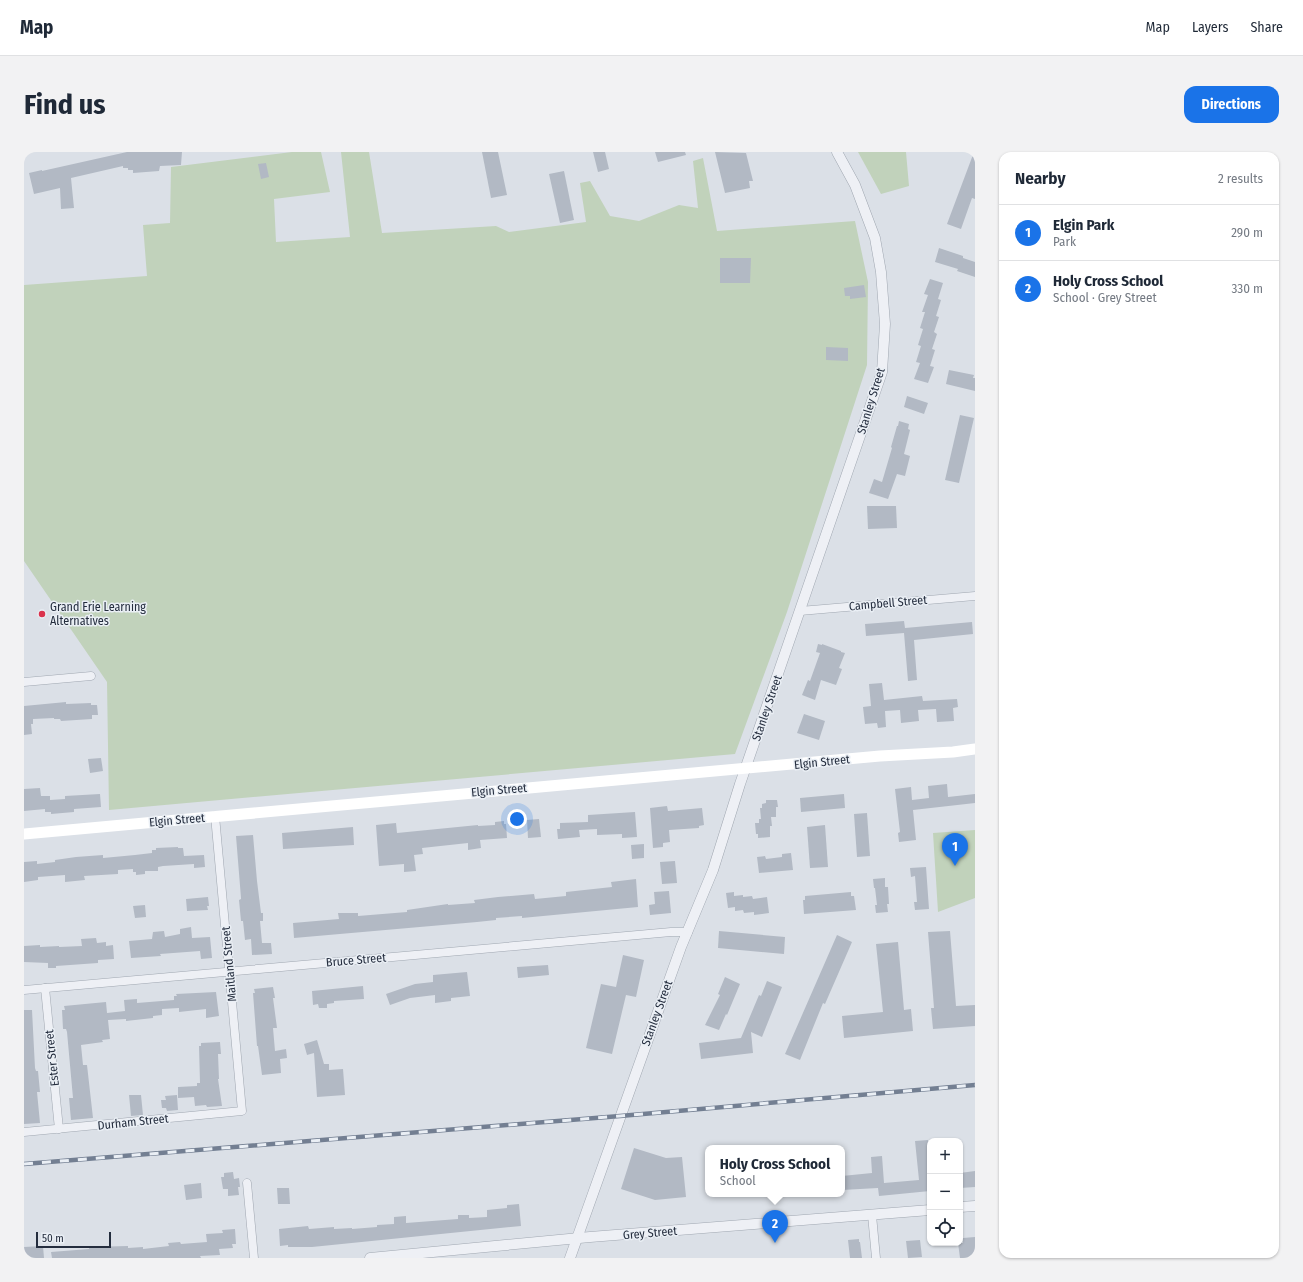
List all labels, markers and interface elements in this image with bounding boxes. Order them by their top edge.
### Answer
text: Map [20,16,53,39]
text: Map [1146,19,1170,36]
text: Layers [1192,19,1228,36]
text: Share [1250,19,1283,36]
button: Directions [1184,86,1279,123]
text: Find us [24,88,106,121]
text: Nearby [1015,168,1066,189]
text: 2 results [1218,171,1263,186]
text: Elgin Park [1053,216,1114,234]
text: 1 [1025,225,1031,240]
text: 290 m [1231,225,1263,240]
text: Park [1053,234,1076,249]
text: Holy Cross School [1053,272,1163,290]
text: 2 [1025,281,1031,296]
text: 330 m [1231,281,1263,296]
text: School · Grey Street [1053,290,1157,305]
street label: Stanley Street [854,366,888,436]
street label: Campbell Street [848,593,928,613]
place label: Grand Erie Learning Alternatives [50,600,146,628]
marker: Grand Erie Learning Alternatives [37,609,47,619]
street label: Stanley Street [749,673,785,743]
street label: Elgin Street [793,752,851,772]
street label: Elgin Street [470,781,528,799]
your location [507,809,527,829]
street label: Elgin Street [148,811,206,829]
pin: 1 [942,833,968,866]
street label: Maitland Street [219,926,239,1002]
street label: Bruce Street [325,950,387,970]
street label: Stanley Street [639,978,675,1048]
street label: Ester Street [42,1029,62,1087]
street label: Durham Street [97,1111,169,1133]
map controls [927,1138,963,1246]
button: + [927,1138,963,1174]
popup [705,1145,845,1197]
text: Holy Cross School [720,1155,830,1173]
text: School [720,1173,756,1188]
button: − [927,1174,963,1210]
pin: 2 [762,1210,788,1243]
button: locate [927,1210,963,1246]
street label: Grey Street [622,1224,678,1242]
scale bar [36,1230,111,1249]
text: 50 m [42,1232,64,1245]

